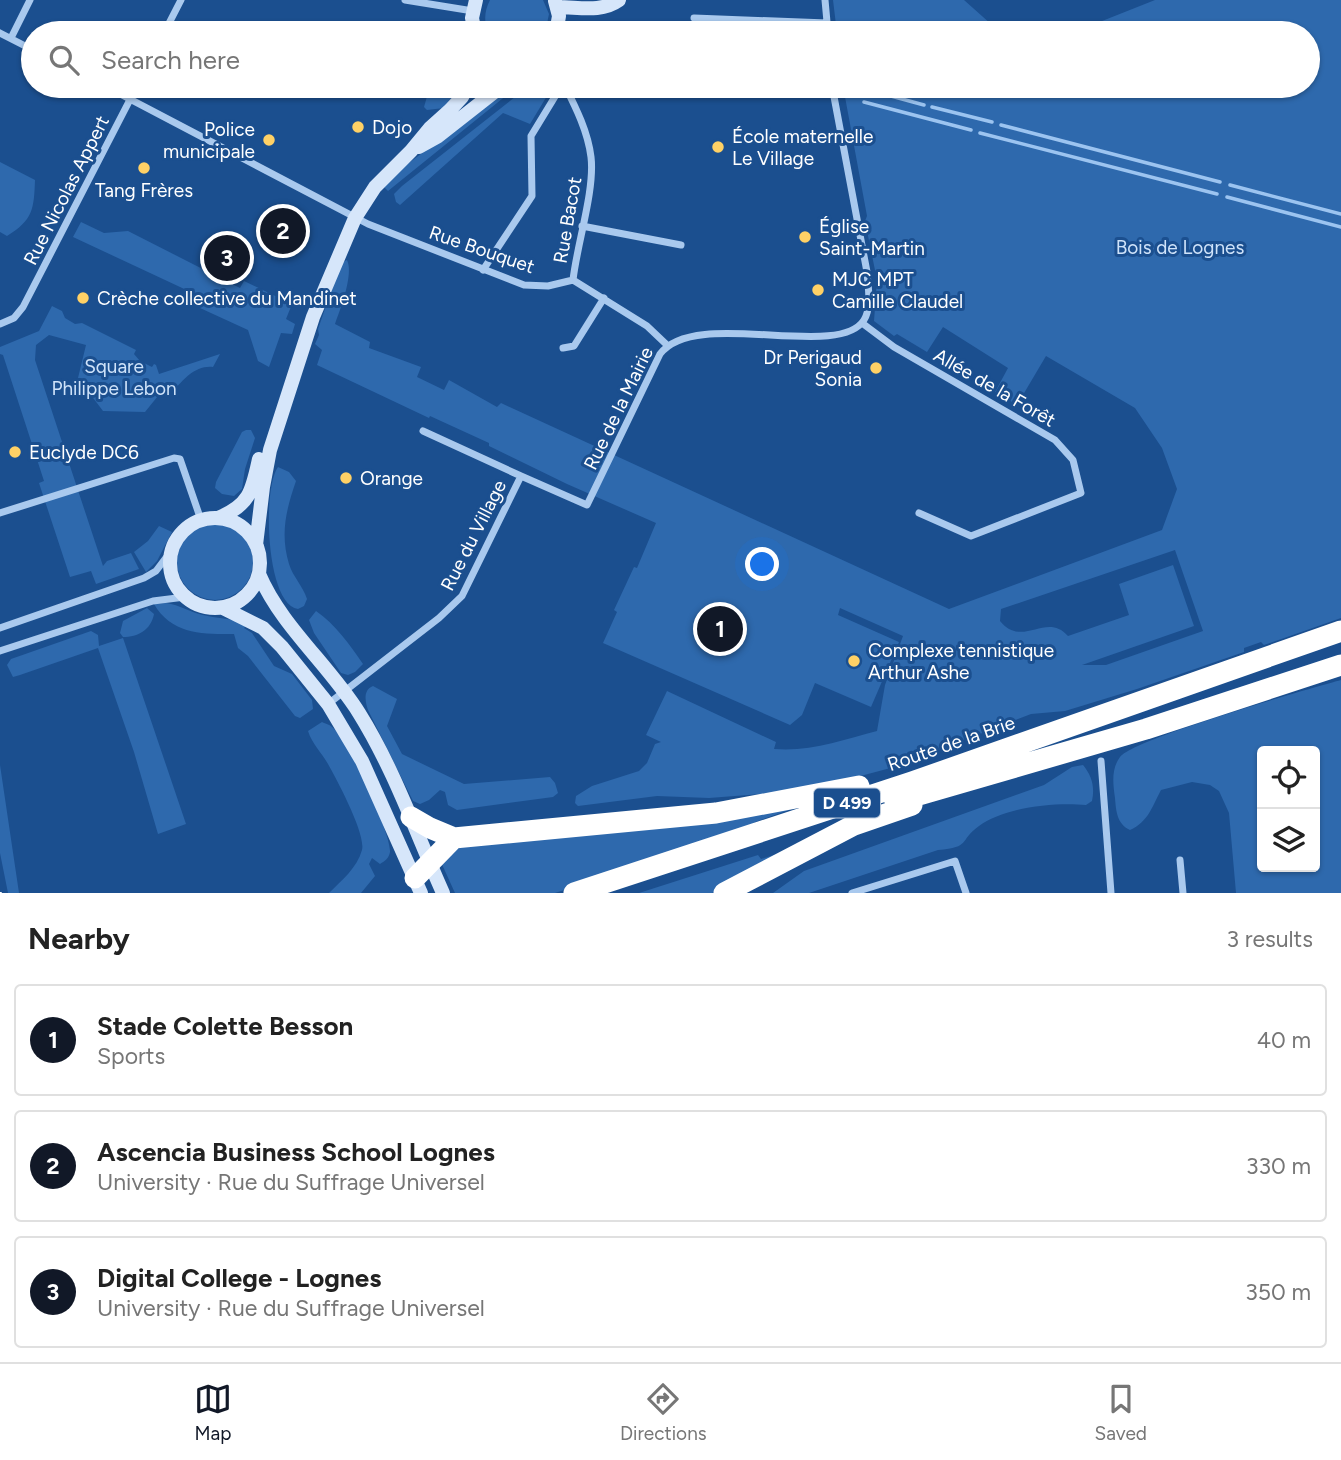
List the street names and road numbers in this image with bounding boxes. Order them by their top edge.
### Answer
street label: Rue Nicolas Appert [19,112,114,269]
street label: Rue Bacot [549,175,586,265]
street label: Rue Bouquet [426,221,538,278]
street label: Rue de la Mairie [579,343,658,473]
street label: Allée de la Forêt [930,343,1060,432]
street label: Rue du Village [436,476,511,594]
street label: Route de la Brie [884,711,1018,776]
road number: D 499 [814,788,880,818]

